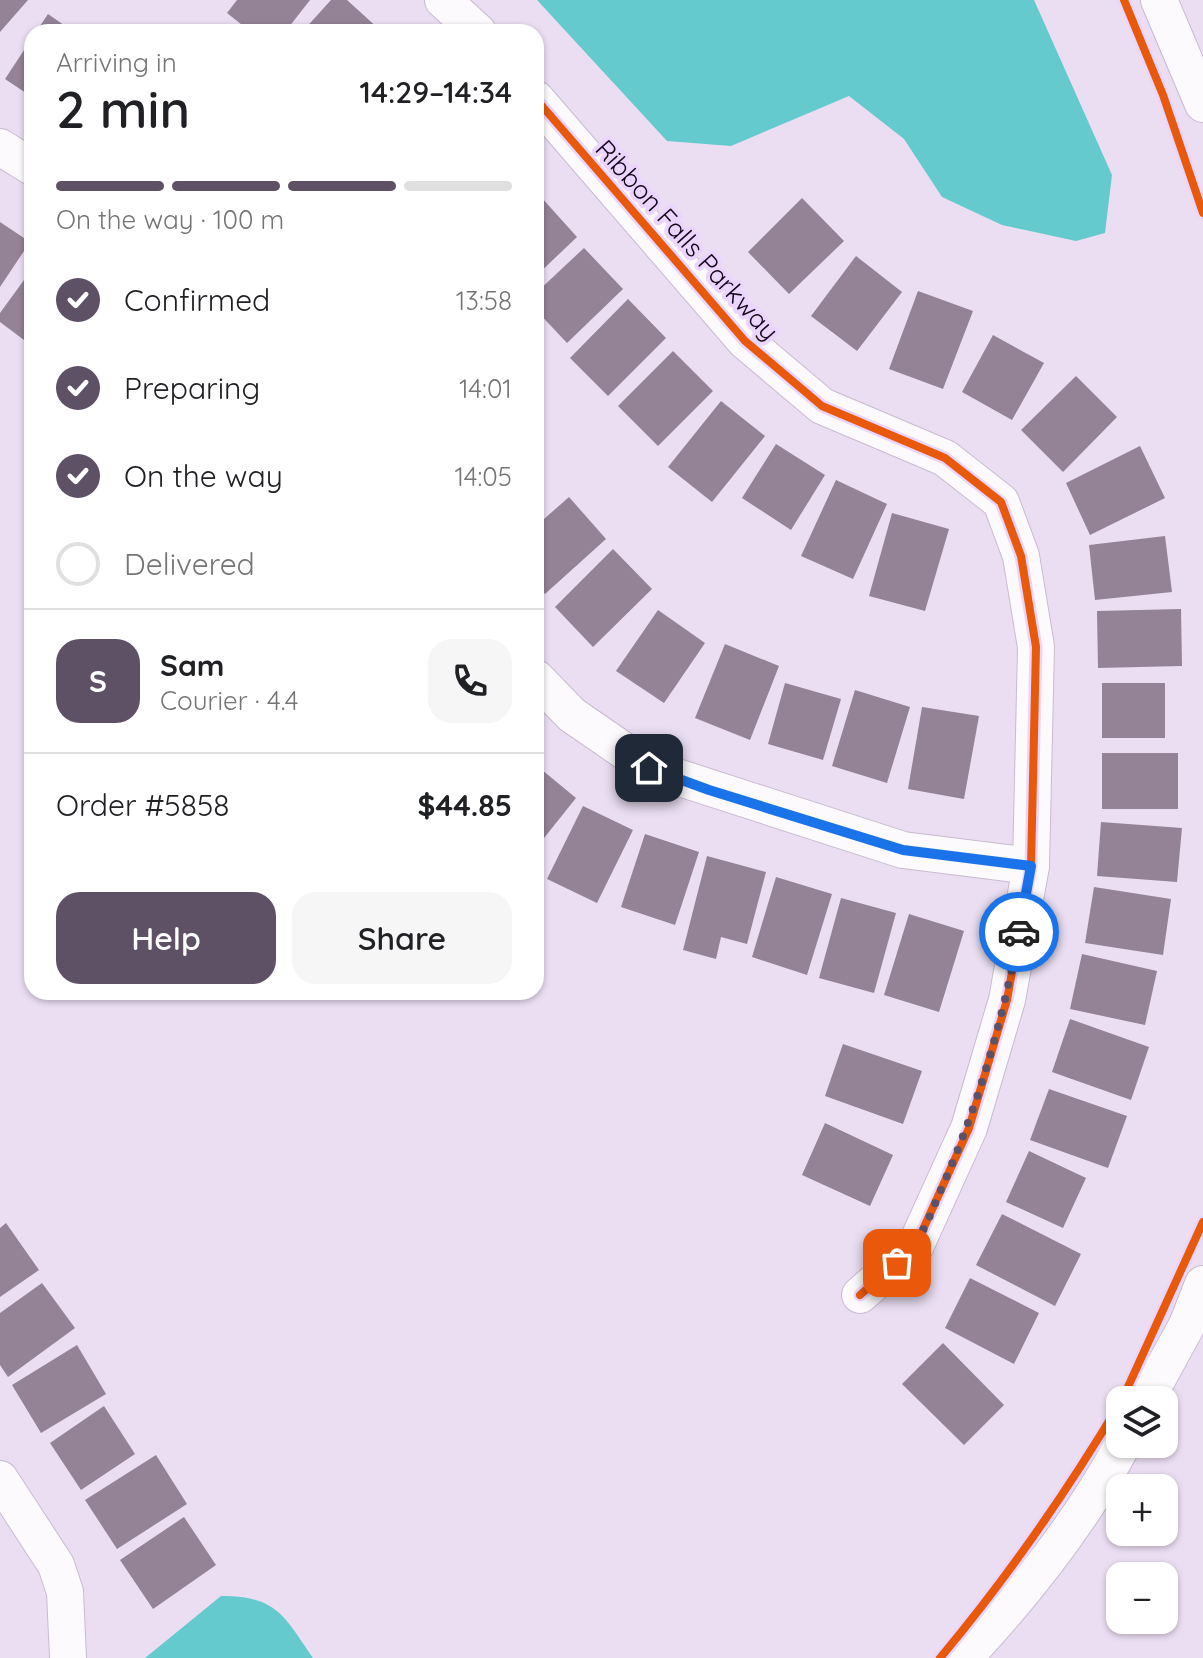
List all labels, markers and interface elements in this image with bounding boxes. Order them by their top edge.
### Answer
text: Arriving in [56,46,177,79]
text: 14:29–14:34 [360,73,512,111]
text: 2 min [56,76,190,141]
street label: Ribbon Falls Parkway [589,132,786,347]
text: On the way · 100 m [56,203,284,236]
icon: check [56,278,100,322]
text: Confirmed [124,281,270,319]
text: 13:58 [456,284,512,317]
icon: check [56,366,100,410]
text: Preparing [124,369,260,407]
text: 14:01 [459,372,512,405]
icon: check [56,454,100,498]
text: On the way [124,457,283,495]
text: 14:05 [455,460,512,493]
text: Delivered [124,545,255,583]
button: phone [428,639,512,723]
text: Sam [160,646,224,684]
text: S [89,662,107,700]
text: Courier · 4.4 [160,684,298,717]
pin [615,734,683,802]
icon: home [627,746,671,790]
text: Order #5858 [56,786,229,824]
text: $44.85 [418,786,512,824]
button: Help [56,892,276,984]
button: Share [292,892,512,984]
courier [979,892,1059,972]
icon: car [997,910,1041,954]
pin [863,1229,931,1297]
icon: bag [875,1241,919,1285]
map controls [1106,1386,1178,1634]
button: layers [1106,1386,1178,1458]
button: + [1106,1474,1178,1546]
button: − [1106,1562,1178,1634]

